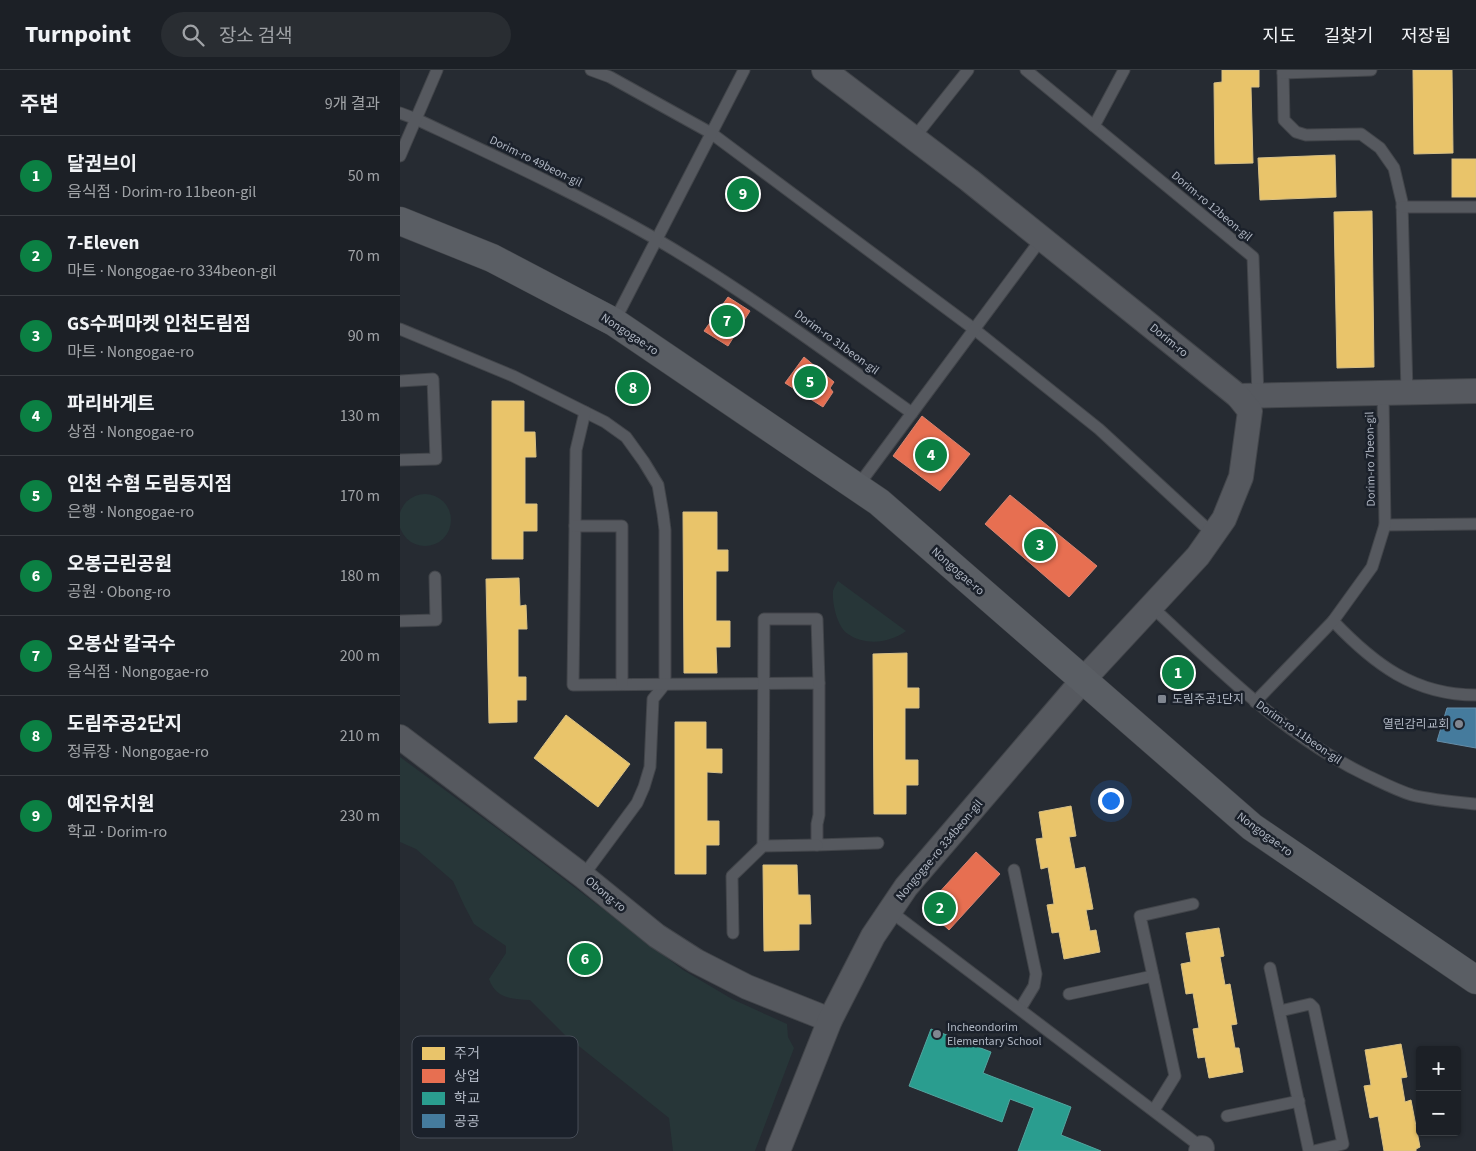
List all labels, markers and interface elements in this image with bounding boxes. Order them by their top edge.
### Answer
search box [161,12,511,57]
text: Turnpoint [25,17,131,52]
icon: search [179,21,207,49]
text: 장소 검색 [219,23,293,50]
text: 지도 [1263,24,1296,49]
text: 길찾기 [1324,24,1373,49]
text: 저장됨 [1401,24,1451,49]
text: 주변 [20,89,59,119]
text: 9개 결과 [325,93,380,115]
street label: Dorim-ro 49beon-gil [487,132,585,191]
text: 달권브이 [67,151,137,178]
text: 1 [32,165,40,187]
text: 50 m [348,165,380,187]
street label: Dorim-ro 12beon-gil [1168,167,1256,245]
pin: 9 [727,175,759,213]
text: 음식점 · Dorim-ro 11beon-gil [67,181,256,203]
text: 7-Eleven [67,230,139,257]
text: 2 [32,245,40,267]
text: 70 m [348,245,380,267]
text: 마트 · Nongogae-ro 334beon-gil [67,260,276,282]
pin: 7 [711,302,743,340]
street label: Dorim-ro 31beon-gil [791,306,883,379]
street label: Nongogae-ro [598,309,662,359]
text: GS수퍼마켓 인천도림점 [67,311,251,338]
street label: Dorim-ro [1146,320,1192,361]
text: 3 [32,325,40,347]
text: 90 m [348,325,380,347]
text: 마트 · Nongogae-ro [67,341,194,363]
pin: 5 [794,363,826,401]
pin: 8 [617,369,649,407]
text: 파리바게트 [67,391,154,418]
text: 4 [32,405,40,427]
text: 130 m [340,405,380,427]
street label: Dorim-ro 7beon-gil [1361,411,1380,507]
text: 상점 · Nongogae-ro [67,421,194,443]
pin: 4 [915,436,947,474]
text: 인천 수협 도림동지점 [67,471,232,498]
text: 5 [32,485,40,507]
text: 170 m [340,485,380,507]
text: 은행 · Nongogae-ro [67,501,194,523]
pin: 3 [1024,526,1056,564]
street label: Nongogae-ro [927,543,988,599]
text: 오봉근린공원 [67,551,172,578]
text: 6 [32,565,40,587]
text: 180 m [340,565,380,587]
text: 공원 · Obong-ro [67,581,171,603]
text: 오봉산 칼국수 [67,631,176,658]
text: 7 [32,645,40,667]
text: 200 m [340,645,380,667]
pin: 1 [1162,654,1194,692]
text: 음식점 · Nongogae-ro [67,661,209,683]
place label: 도림주공1단지 [1172,691,1244,708]
marker: 도림주공1단지 [1156,693,1168,705]
street label: Dorim-ro 11beon-gil [1252,696,1345,768]
text: 도림주공2단지 [67,711,182,738]
place label: 열린감리교회 [1383,716,1449,733]
marker: 열린감리교회 [1453,718,1465,730]
text: 8 [32,725,40,747]
text: 210 m [340,725,380,747]
text: 정류장 · Nongogae-ro [67,741,209,763]
your location [1098,788,1124,814]
text: 예진유치원 [67,791,154,818]
street label: Nongogae-ro 334beon-gil [892,796,987,905]
text: 9 [32,805,40,827]
text: 230 m [340,805,380,827]
street label: Nongogae-ro [1233,808,1296,861]
text: 학교 · Dorim-ro [67,821,167,843]
street label: Obong-ro [582,873,630,916]
pin: 2 [924,889,956,927]
pin: 6 [569,940,601,978]
place label: Incheondorim Elementary School [947,1019,1042,1050]
marker: Incheondorim Elementary School [931,1028,943,1040]
legend [412,1036,578,1138]
text: 주거 [454,1044,480,1064]
map controls [1416,1046,1461,1136]
button: + [1416,1046,1461,1091]
text: 상업 [454,1067,480,1087]
text: 학교 [454,1089,480,1109]
button: − [1416,1091,1461,1136]
text: 공공 [454,1112,480,1132]

